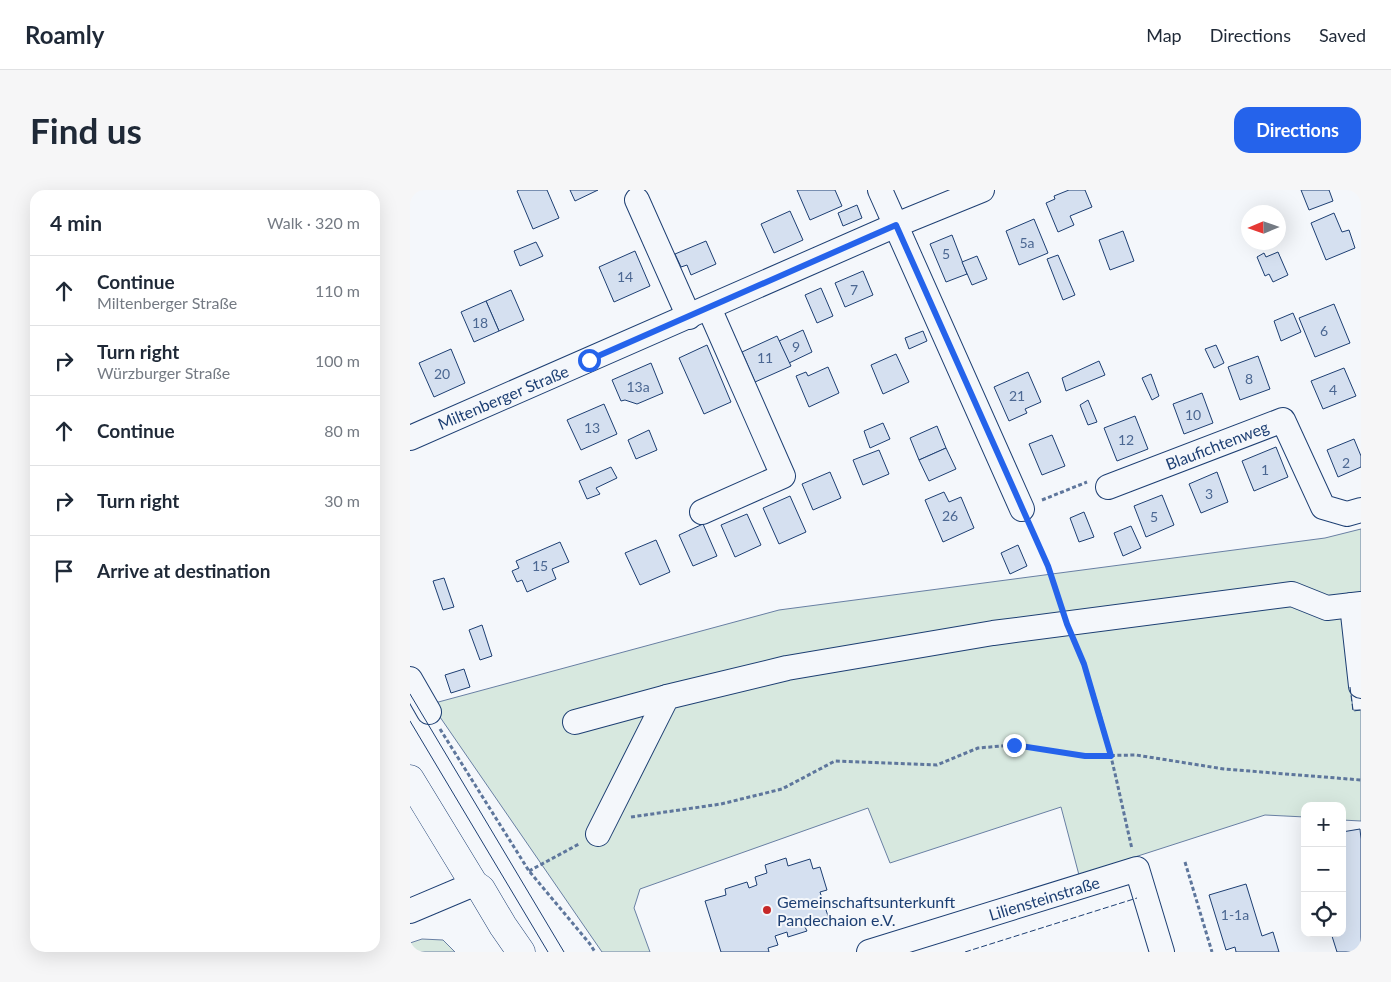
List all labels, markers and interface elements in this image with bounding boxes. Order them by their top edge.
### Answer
text: Roamly [25,20,104,49]
text: Map [1146,24,1182,46]
text: Directions [1210,24,1291,46]
text: Saved [1319,24,1366,46]
button: Directions [1234,107,1361,153]
text: Find us [30,109,142,151]
north arrow [1241,205,1286,250]
text: 4 min [50,210,102,235]
text: Walk · 320 m [267,213,360,232]
house number: 5a [1019,234,1035,251]
house number: 5 [942,245,950,262]
house number: 14 [617,268,633,285]
text: Continue [97,270,175,293]
icon: ahead [50,277,78,305]
text: 110 m [315,281,360,300]
house number: 7 [850,281,858,298]
text: Miltenberger Straße [97,293,237,312]
house number: 18 [472,314,488,331]
house number: 6 [1320,322,1328,339]
house number: 9 [792,338,800,355]
text: Turn right [97,340,179,363]
icon: right [50,347,78,375]
route start [578,349,601,372]
house number: 11 [757,349,773,366]
text: 100 m [315,351,360,370]
street label: Miltenberger Straße [435,361,571,433]
text: Würzburger Straße [97,363,230,382]
house number: 20 [434,365,450,382]
house number: 8 [1245,370,1253,387]
house number: 13a [626,378,650,395]
house number: 4 [1329,381,1337,398]
house number: 21 [1009,387,1025,404]
house number: 10 [1185,406,1201,423]
icon: ahead [50,417,78,445]
street label: Blaufichtenweg [1163,417,1271,473]
text: Continue [97,419,175,442]
house number: 13 [584,419,600,436]
text: 80 m [324,421,360,440]
house number: 12 [1118,431,1134,448]
house number: 2 [1342,454,1350,471]
house number: 1 [1261,461,1269,478]
house number: 3 [1205,485,1213,502]
icon: right [50,487,78,515]
text: Turn right [97,489,179,512]
text: 30 m [324,491,360,510]
house number: 26 [942,507,958,524]
house number: 5 [1150,508,1158,525]
icon: arrive [50,557,78,585]
house number: 15 [532,557,548,574]
text: Arrive at destination [97,559,270,582]
route end [1003,734,1026,757]
map controls [1301,802,1346,937]
button: + [1301,802,1346,847]
button: − [1301,847,1346,892]
street label: Liliensteinstraße [986,872,1102,924]
place label: Gemeinschaftsunterkunft Pandechaion e.V. [777,892,955,929]
button: locate [1301,892,1346,937]
marker: Gemeinschaftsunterkunft Pandechaion e.V. [761,904,773,916]
house number: 1-1a [1221,906,1249,923]

